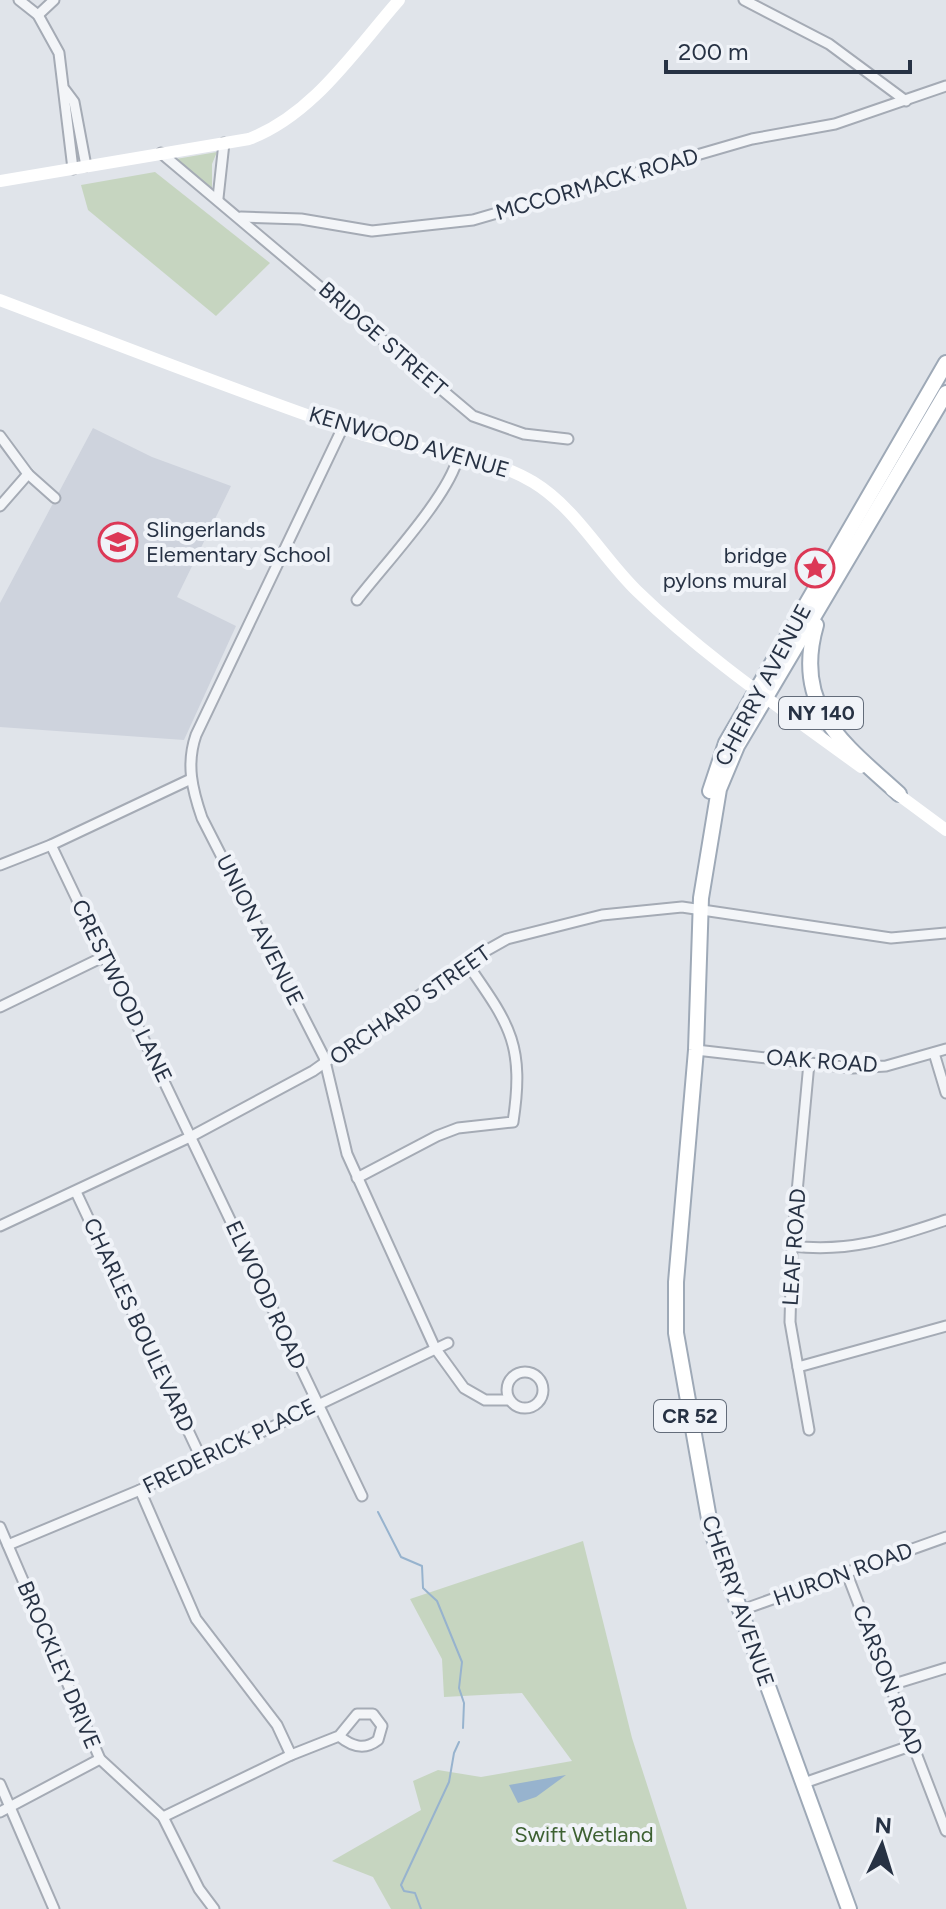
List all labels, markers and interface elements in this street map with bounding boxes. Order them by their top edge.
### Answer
scale bar [666,24,910,74]
text: 200 m [678,37,749,66]
street label: MCCORMACK ROAD [492,142,702,226]
street label: BRIDGE STREET [313,276,453,402]
street label: KENWOOD AVENUE [306,400,512,484]
place label: Slingerlands Elementary School [146,516,331,568]
school or university icon: Slingerlands Elementary School [97,521,139,563]
place label: bridge pylons mural [663,542,787,594]
place icon: bridge pylons mural [794,547,836,589]
street label: CHERRY AVENUE [709,599,817,771]
road number: NY 140 [779,697,863,729]
street label: UNION AVENUE [210,850,310,1010]
street label: CRESTWOOD LANE [66,895,178,1087]
street label: ORCHARD STREET [324,939,496,1071]
street label: OAK ROAD [765,1044,879,1078]
street label: LEAF ROAD [776,1187,812,1307]
street label: CHARLES BOULEVARD [78,1214,200,1436]
street label: ELWOOD ROAD [220,1216,312,1374]
street label: FREDERICK PLACE [138,1392,320,1500]
road number: CR 52 [654,1400,726,1432]
street label: CHERRY AVENUE [696,1512,780,1690]
street label: HURON ROAD [770,1536,916,1612]
street label: BROCKLEY DRIVE [11,1577,107,1753]
street label: CARSON ROAD [847,1601,929,1759]
north arrow [842,1805,922,1885]
text: N [874,1811,893,1840]
park label: Swift Wetland [514,1821,654,1848]

